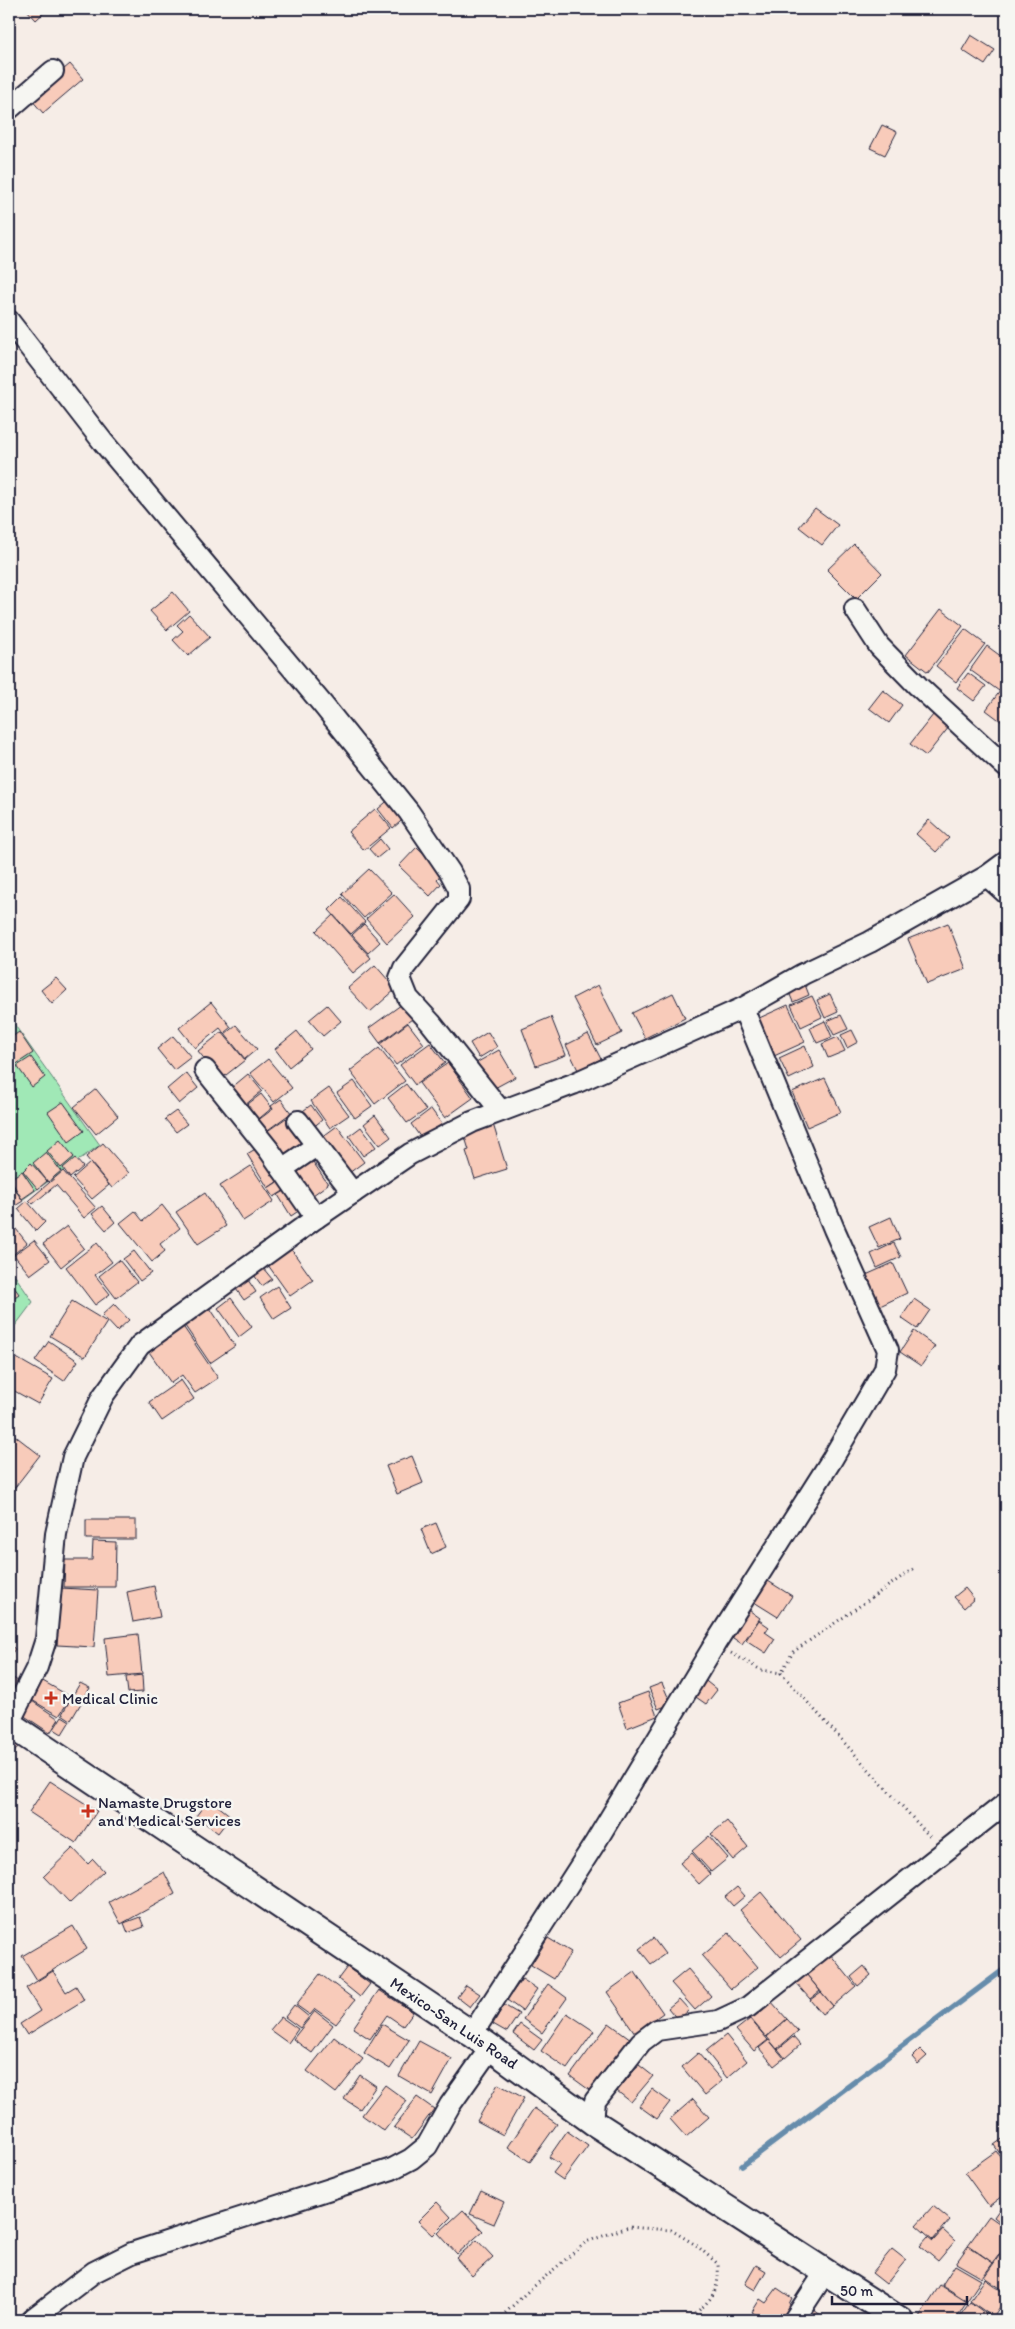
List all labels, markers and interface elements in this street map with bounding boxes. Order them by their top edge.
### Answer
place label: Medical Clinic [62,1689,158,1708]
marker: Medical Clinic [44,1691,58,1705]
place label: Namaste Drugstore and Medical Services [98,1793,241,1830]
marker: Namaste Drugstore and Medical Services [82,1805,94,1817]
street label: Mexico-San Luis Road [386,1973,522,2073]
scale bar [832,2274,968,2306]
text: 50 m [840,2282,873,2300]

